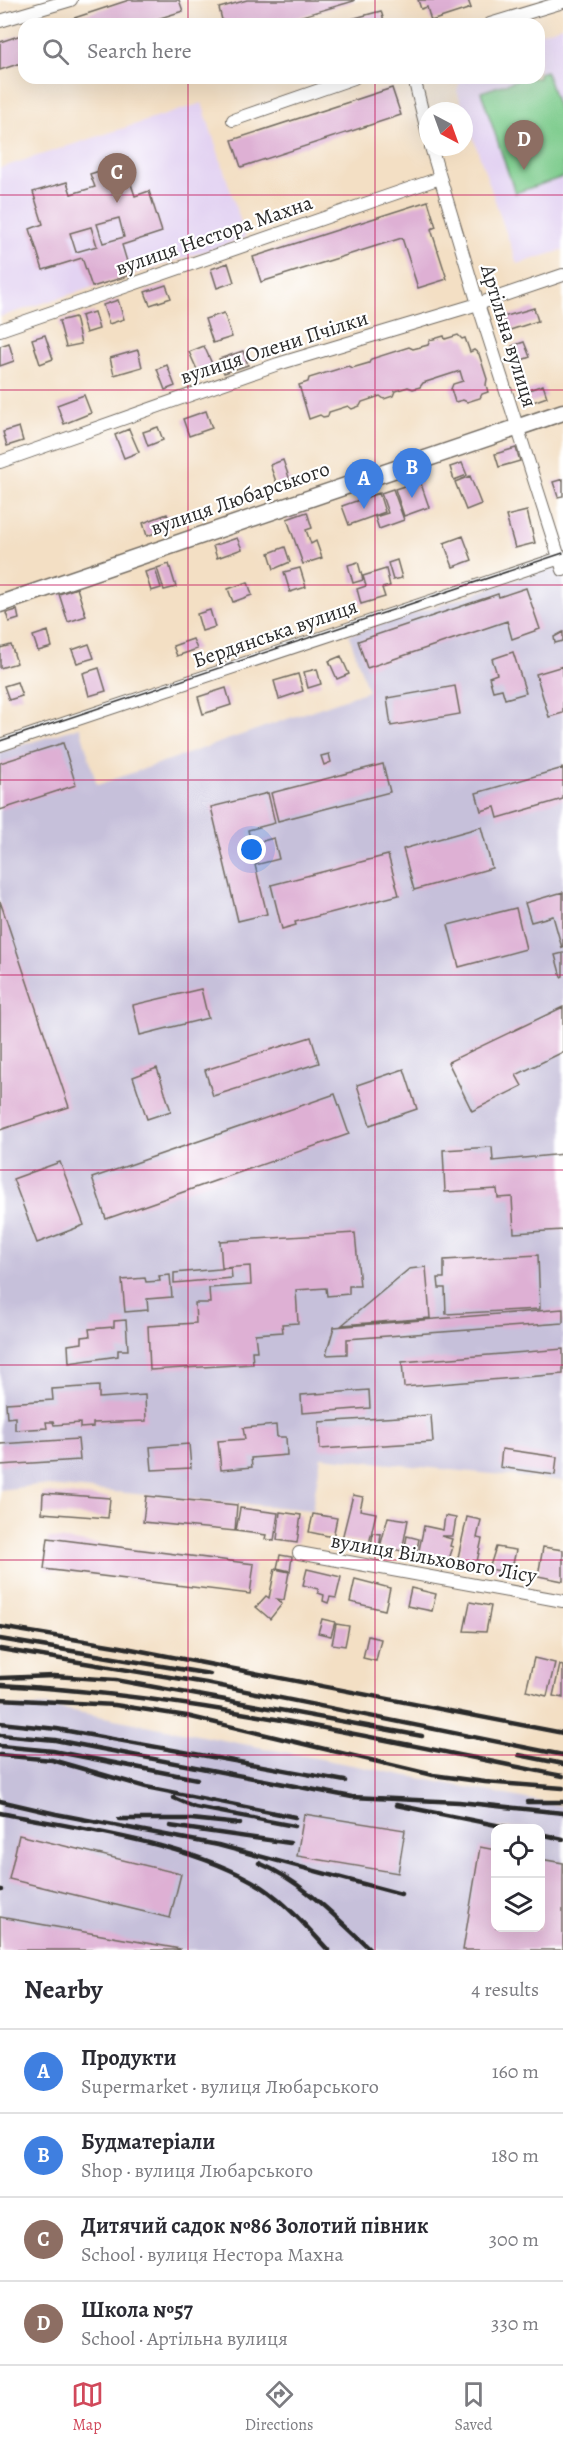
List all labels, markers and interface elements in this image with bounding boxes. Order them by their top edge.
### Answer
search box [18,18,545,84]
icon: search [39,35,72,68]
text: Search here [87,36,192,66]
north arrow [419,102,473,156]
pin: D [504,120,544,170]
pin: C [98,154,136,203]
street label: вулиця Нестора Махна [112,188,317,282]
street label: Артільна вулиця [474,260,544,411]
street label: вулиця Олени Пчілки [176,303,372,391]
pin: B [392,448,432,498]
street label: вулиця Любарського [147,454,333,542]
pin: A [344,460,384,509]
street label: Бердянська вулиця [189,592,361,674]
your location [237,835,266,864]
street label: вулиця Вільхового Лісу [329,1526,540,1590]
map controls [491,1824,545,1932]
button: locate [491,1824,545,1878]
button: layers [491,1878,545,1932]
text: Nearby [24,1972,103,2007]
text: 4 results [471,1976,539,2003]
text: Продукти [81,2043,176,2073]
text: A [37,2058,50,2085]
text: 160 m [492,2058,539,2085]
text: Supermarket · вулиця Любарського [81,2073,379,2100]
text: Будматеріали [81,2127,215,2157]
text: B [37,2142,50,2169]
text: 180 m [491,2142,539,2169]
text: Shop · вулиця Любарського [81,2157,313,2184]
text: Дитячий садок №86 Золотий півник [81,2211,429,2241]
text: C [37,2226,50,2253]
text: 300 m [489,2226,539,2253]
text: School · вулиця Нестора Махна [81,2241,344,2268]
text: Школа №57 [81,2295,193,2325]
text: D [37,2310,50,2337]
text: 330 m [491,2310,539,2337]
text: School · Артільна вулиця [81,2325,288,2352]
tab: Map [71,2378,104,2436]
tab: Directions [245,2378,313,2436]
tab: Saved [454,2378,492,2436]

